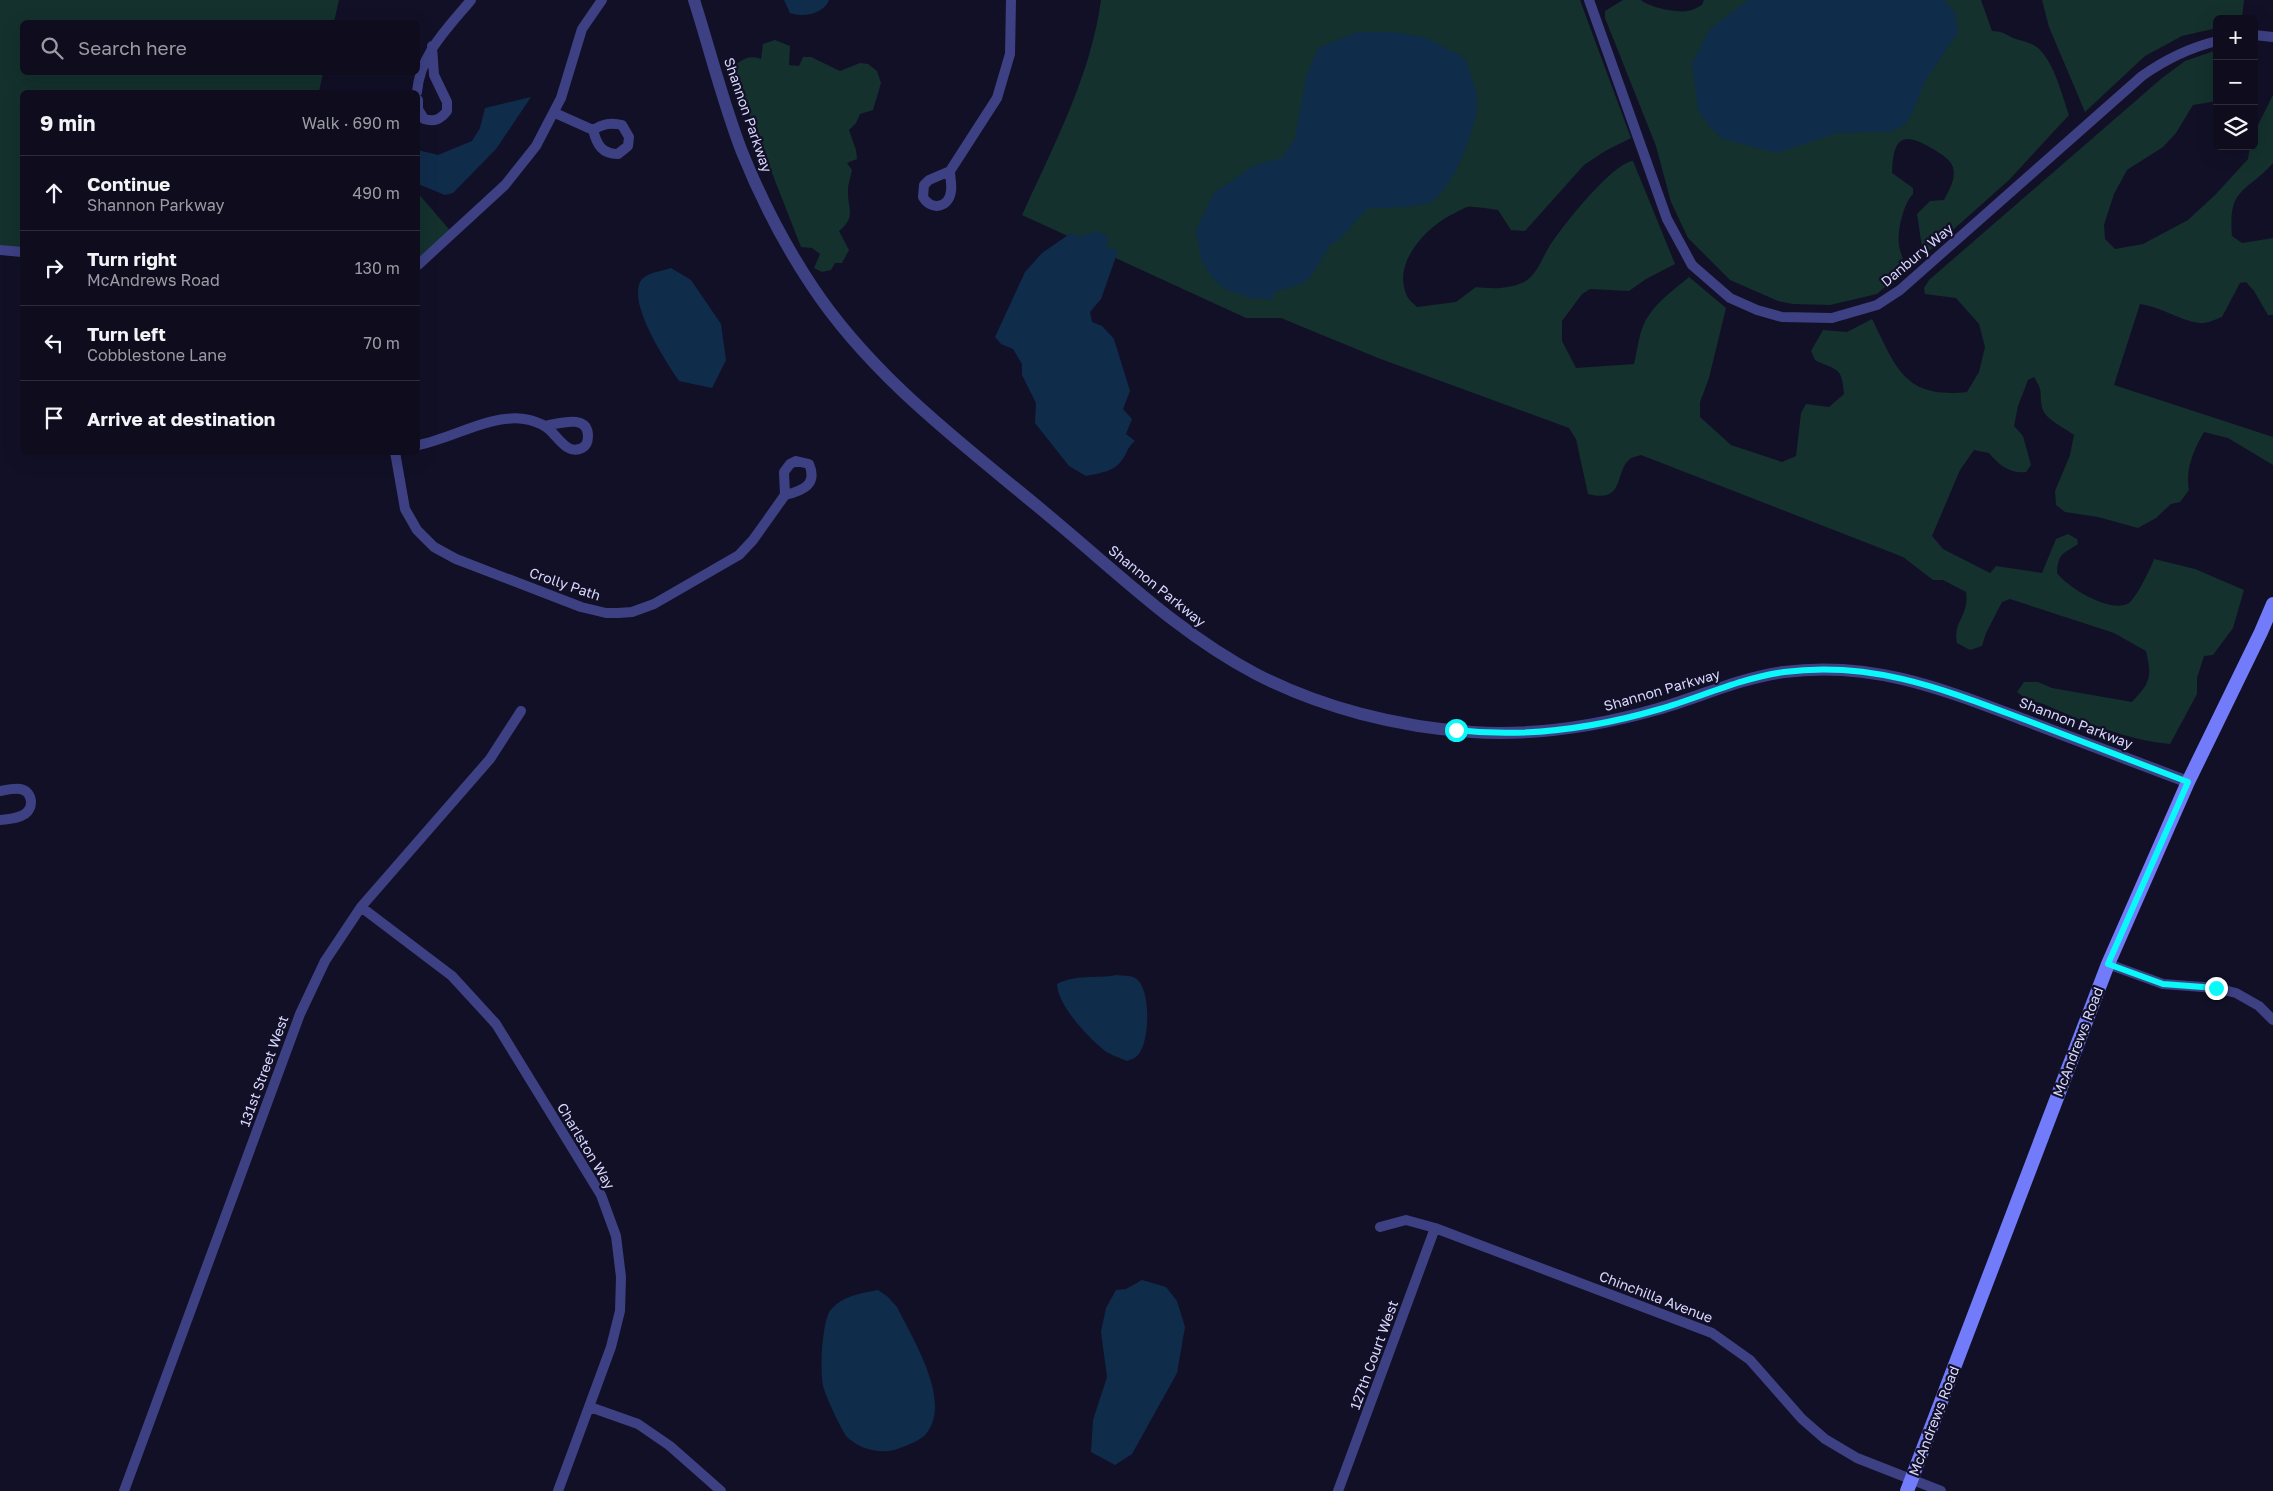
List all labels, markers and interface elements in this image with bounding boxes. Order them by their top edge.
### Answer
map controls [2213,15,2258,150]
button: + [2213,15,2258,60]
search box [20,20,420,75]
icon: search [38,34,66,62]
text: Search here [78,36,187,59]
street label: Shannon Parkway [721,55,776,175]
button: − [2213,60,2258,105]
button: layers [2213,105,2258,150]
text: 9 min [40,110,95,136]
text: Walk · 690 m [302,113,400,133]
text: Continue [87,172,170,195]
icon: ahead [40,179,68,207]
text: 490 m [352,183,400,203]
text: Shannon Parkway [87,195,224,215]
street label: Danbury Way [1877,219,1956,290]
text: Turn right [87,247,177,270]
icon: right [40,254,68,282]
text: 130 m [355,258,400,278]
text: McAndrews Road [87,270,220,290]
text: Turn left [87,322,166,345]
icon: left [40,329,68,357]
text: 70 m [363,333,400,353]
text: Cobblestone Lane [87,345,226,365]
icon: arrive [40,404,68,432]
text: Arrive at destination [87,407,275,430]
street label: Shannon Parkway [1105,541,1209,630]
street label: Crolly Path [527,563,603,604]
street label: Shannon Parkway [1602,665,1722,714]
street label: Shannon Parkway [2017,693,2135,752]
route start [1445,719,1468,742]
route end [2205,977,2228,1000]
street label: McAndrews Road [2049,985,2106,1099]
street label: 131st Street West [235,1013,292,1129]
street label: Charlston Way [554,1099,619,1192]
street label: Chinchilla Avenue [1597,1267,1715,1326]
street label: 127th Court West [1346,1298,1401,1412]
street label: McAndrews Road [1905,1364,1962,1478]

